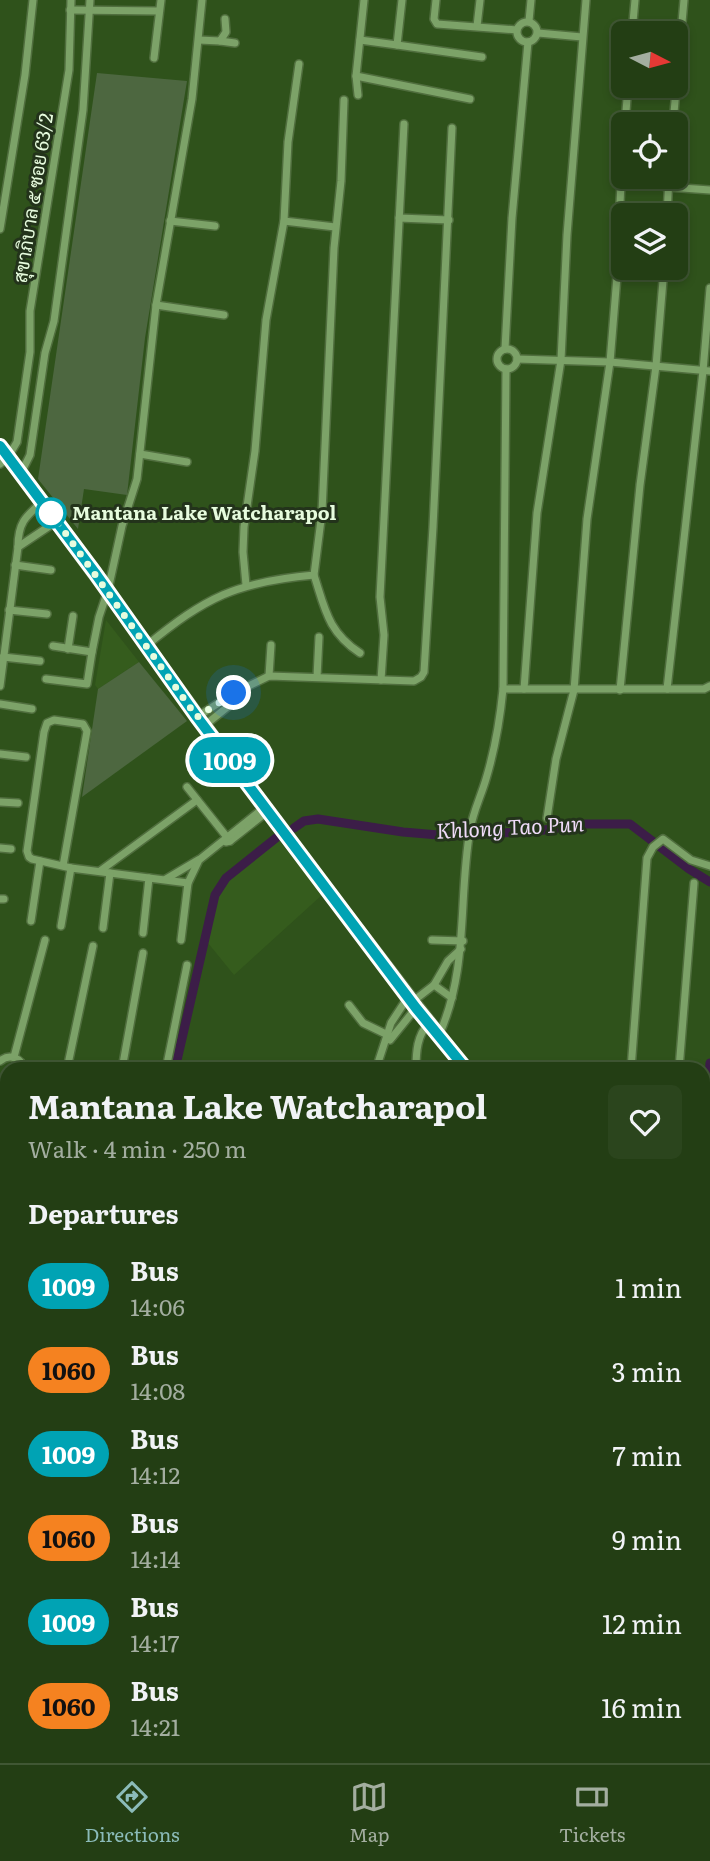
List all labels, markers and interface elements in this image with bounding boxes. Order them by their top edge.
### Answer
north arrow [611,21,688,98]
map controls [611,21,688,280]
street label: สุขาภิบาล ๕ ซอย 63/2 [5,111,59,285]
button: locate [611,112,688,189]
button: layers [611,203,688,280]
marker: Mantana Lake Watcharapol [36,498,66,528]
place label: Mantana Lake Watcharapol [72,498,337,526]
your location [216,675,251,710]
line badge: 1009 [181,737,279,783]
text: 1009 [203,742,257,777]
water label: Khlong Tao Pun [435,806,585,845]
text: Mantana Lake Watcharapol [28,1080,487,1129]
button: heart [608,1085,682,1159]
text: Walk · 4 min · 250 m [28,1131,247,1165]
text: Departures [28,1193,179,1232]
text: Bus [130,1250,179,1289]
text: 1 min [615,1267,682,1306]
text: 1009 [42,1268,95,1303]
text: 14:06 [130,1289,185,1323]
text: Bus [131,1334,179,1373]
text: 3 min [612,1351,682,1390]
text: 1060 [42,1352,96,1387]
text: 14:08 [131,1373,185,1407]
text: Bus [130,1418,179,1457]
text: 7 min [613,1435,682,1474]
text: 1009 [42,1436,95,1471]
text: 14:12 [130,1457,180,1491]
text: Bus [131,1502,179,1541]
text: 9 min [612,1519,682,1558]
text: 1060 [42,1520,96,1555]
text: 14:14 [131,1541,180,1575]
text: Bus [130,1586,179,1625]
text: 12 min [602,1603,682,1642]
text: 1009 [42,1604,95,1639]
text: 14:17 [130,1625,179,1659]
text: Bus [131,1670,179,1709]
text: 16 min [601,1687,682,1726]
text: 1060 [42,1688,96,1723]
text: 14:21 [131,1709,180,1743]
tab: Directions [85,1778,180,1848]
tab: Map [349,1778,390,1848]
tab: Tickets [559,1778,625,1848]

